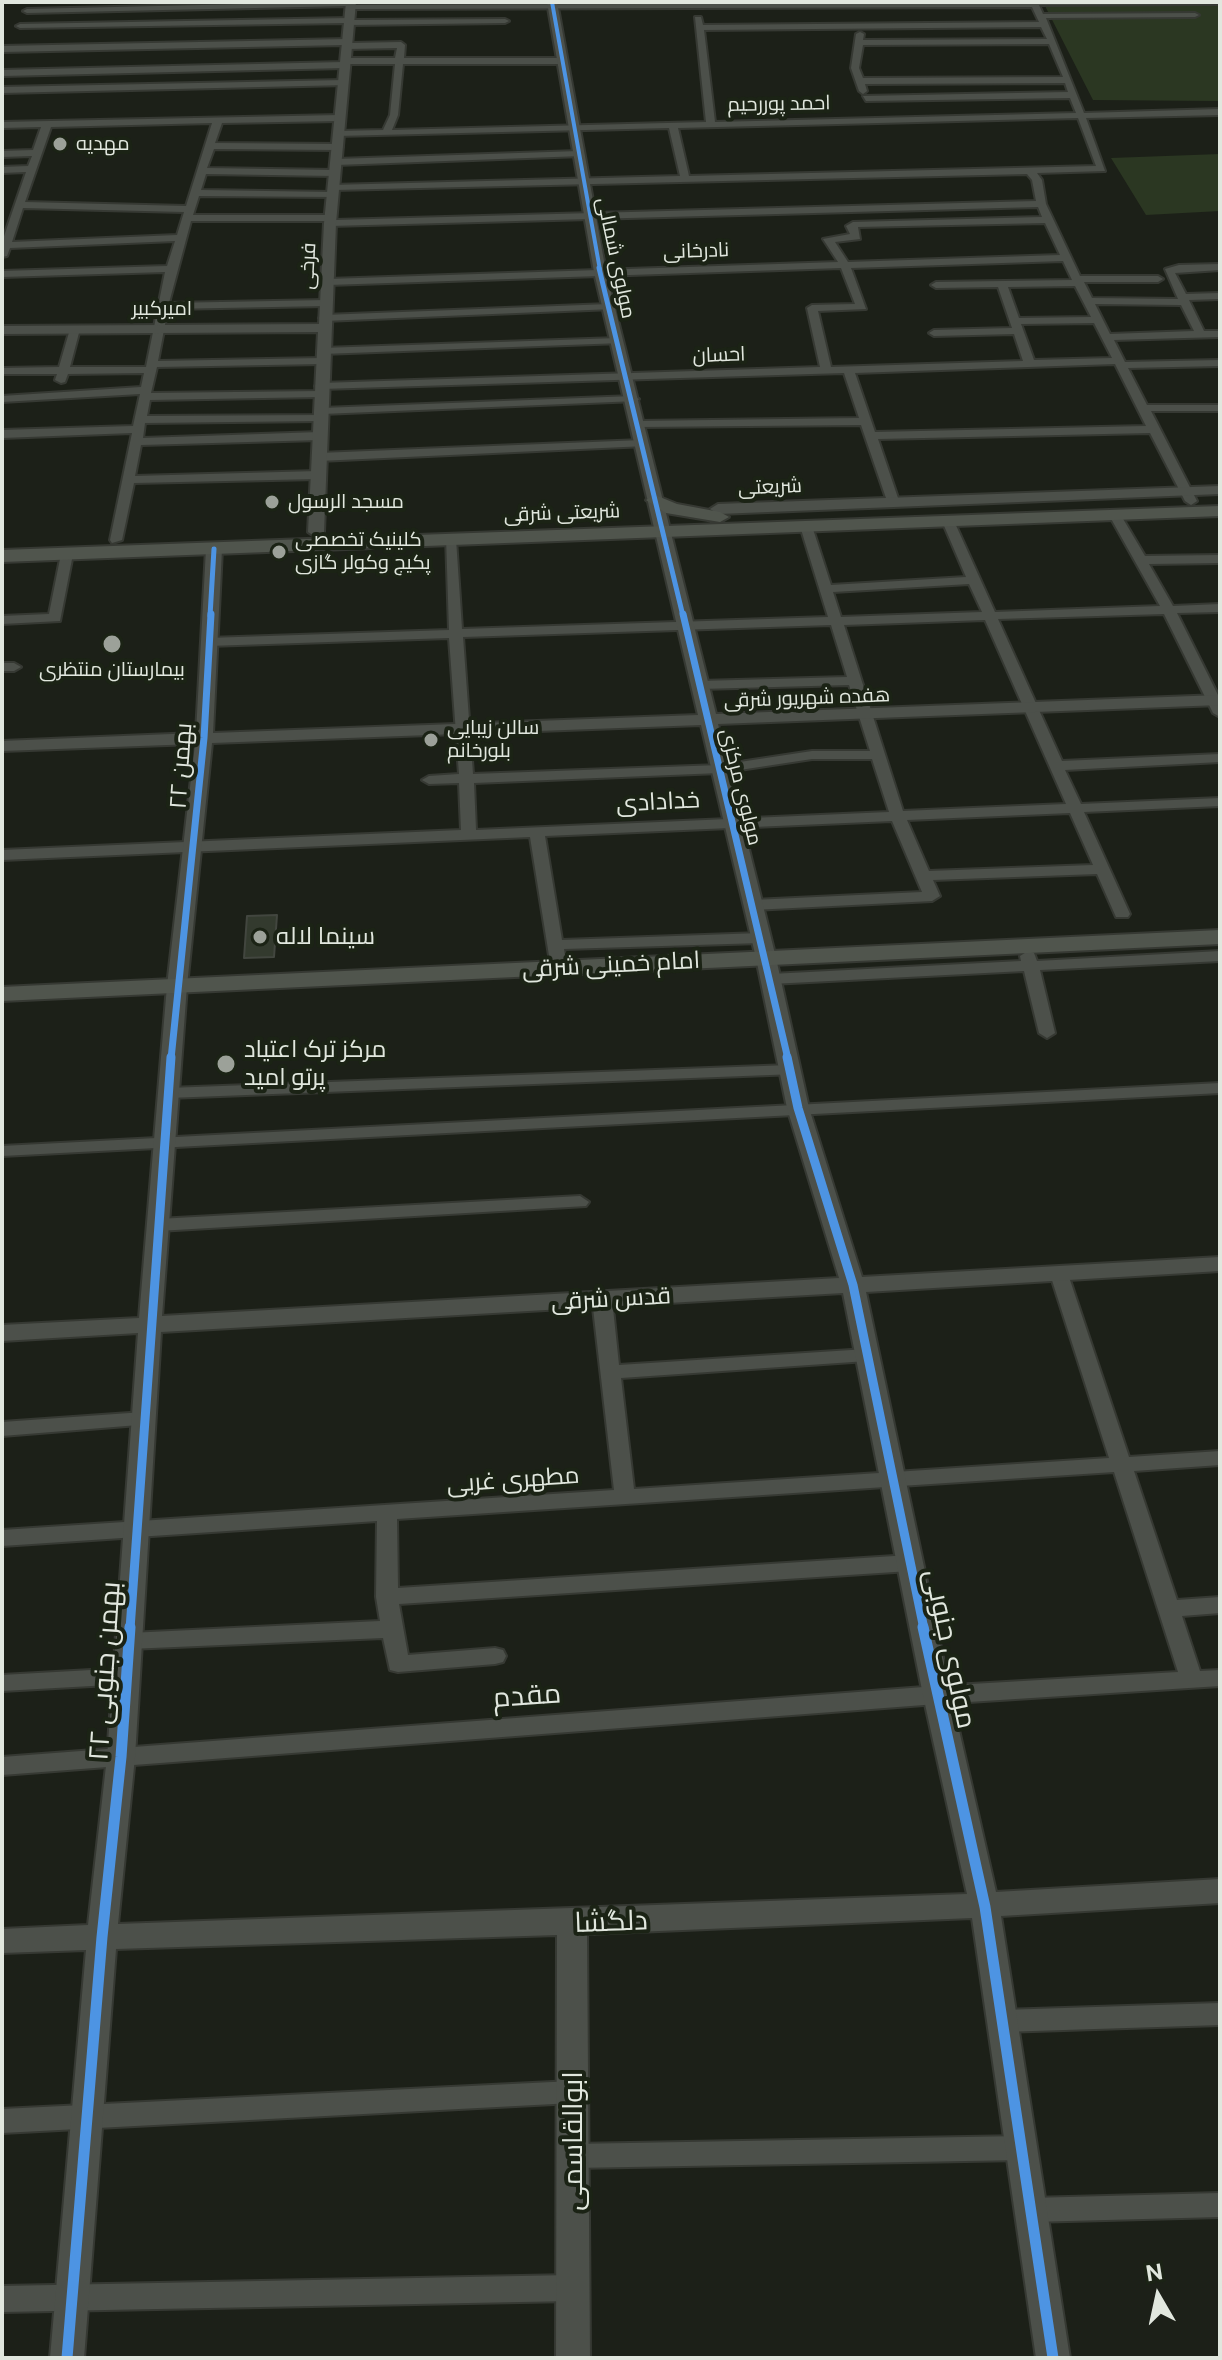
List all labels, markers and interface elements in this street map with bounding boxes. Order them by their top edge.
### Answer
street label: احمد پوررحیم [727,91,831,117]
place label: مهدیه [76,132,130,156]
marker: مهدیه [51,135,69,153]
street label: مولوی شمالی [591,195,641,321]
street label: نادرخانی [663,238,729,264]
street label: فرخی [295,242,321,290]
street label: امیرکبیر [132,297,192,321]
street label: احسان [692,342,746,368]
street label: شریعتی [738,474,802,500]
place label: مسجد الرسول [288,490,404,514]
marker: مسجد الرسول [263,493,281,511]
street label: شریعتی شرقی [503,499,621,527]
place label: کلینیک تخصصی پکیج وکولر گازی [295,528,431,575]
marker: کلینیک تخصصی پکیج وکولر گازی [270,543,288,561]
marker: بیمارستان منتظری [101,633,123,655]
place label: بیمارستان منتظری [39,658,185,682]
street label: هفده شهریور شرقی [723,683,891,713]
place label: سالن زیبایی بلورخانم [447,716,539,763]
street label: ۲۲ بهمن [164,722,198,810]
street label: مولوی مرکزی [715,726,767,848]
marker: سالن زیبایی بلورخانم [422,731,440,749]
street label: خدادادی [615,785,701,819]
place label: سینما لاله [276,923,375,951]
marker: سینما لاله [251,928,269,946]
street label: امام خمینی شرقی [521,946,701,984]
place label: مرکز ترک اعتیاد پرتو امید [244,1036,386,1092]
marker: مرکز ترک اعتیاد پرتو امید [215,1053,237,1075]
street label: قدس شرقی [550,1281,672,1317]
street label: مطهری غربی [446,1461,580,1499]
street label: مولوی جنوبی [917,1566,983,1732]
street label: ۲۲ بهمن جنوبی [82,1580,128,1762]
street label: مقدم [492,1677,562,1715]
street label: دلگشا [574,1904,648,1940]
street label: ابوالقاسمی [556,2071,590,2211]
north arrow [1118,2256,1198,2336]
text: N [1144,2258,1165,2286]

